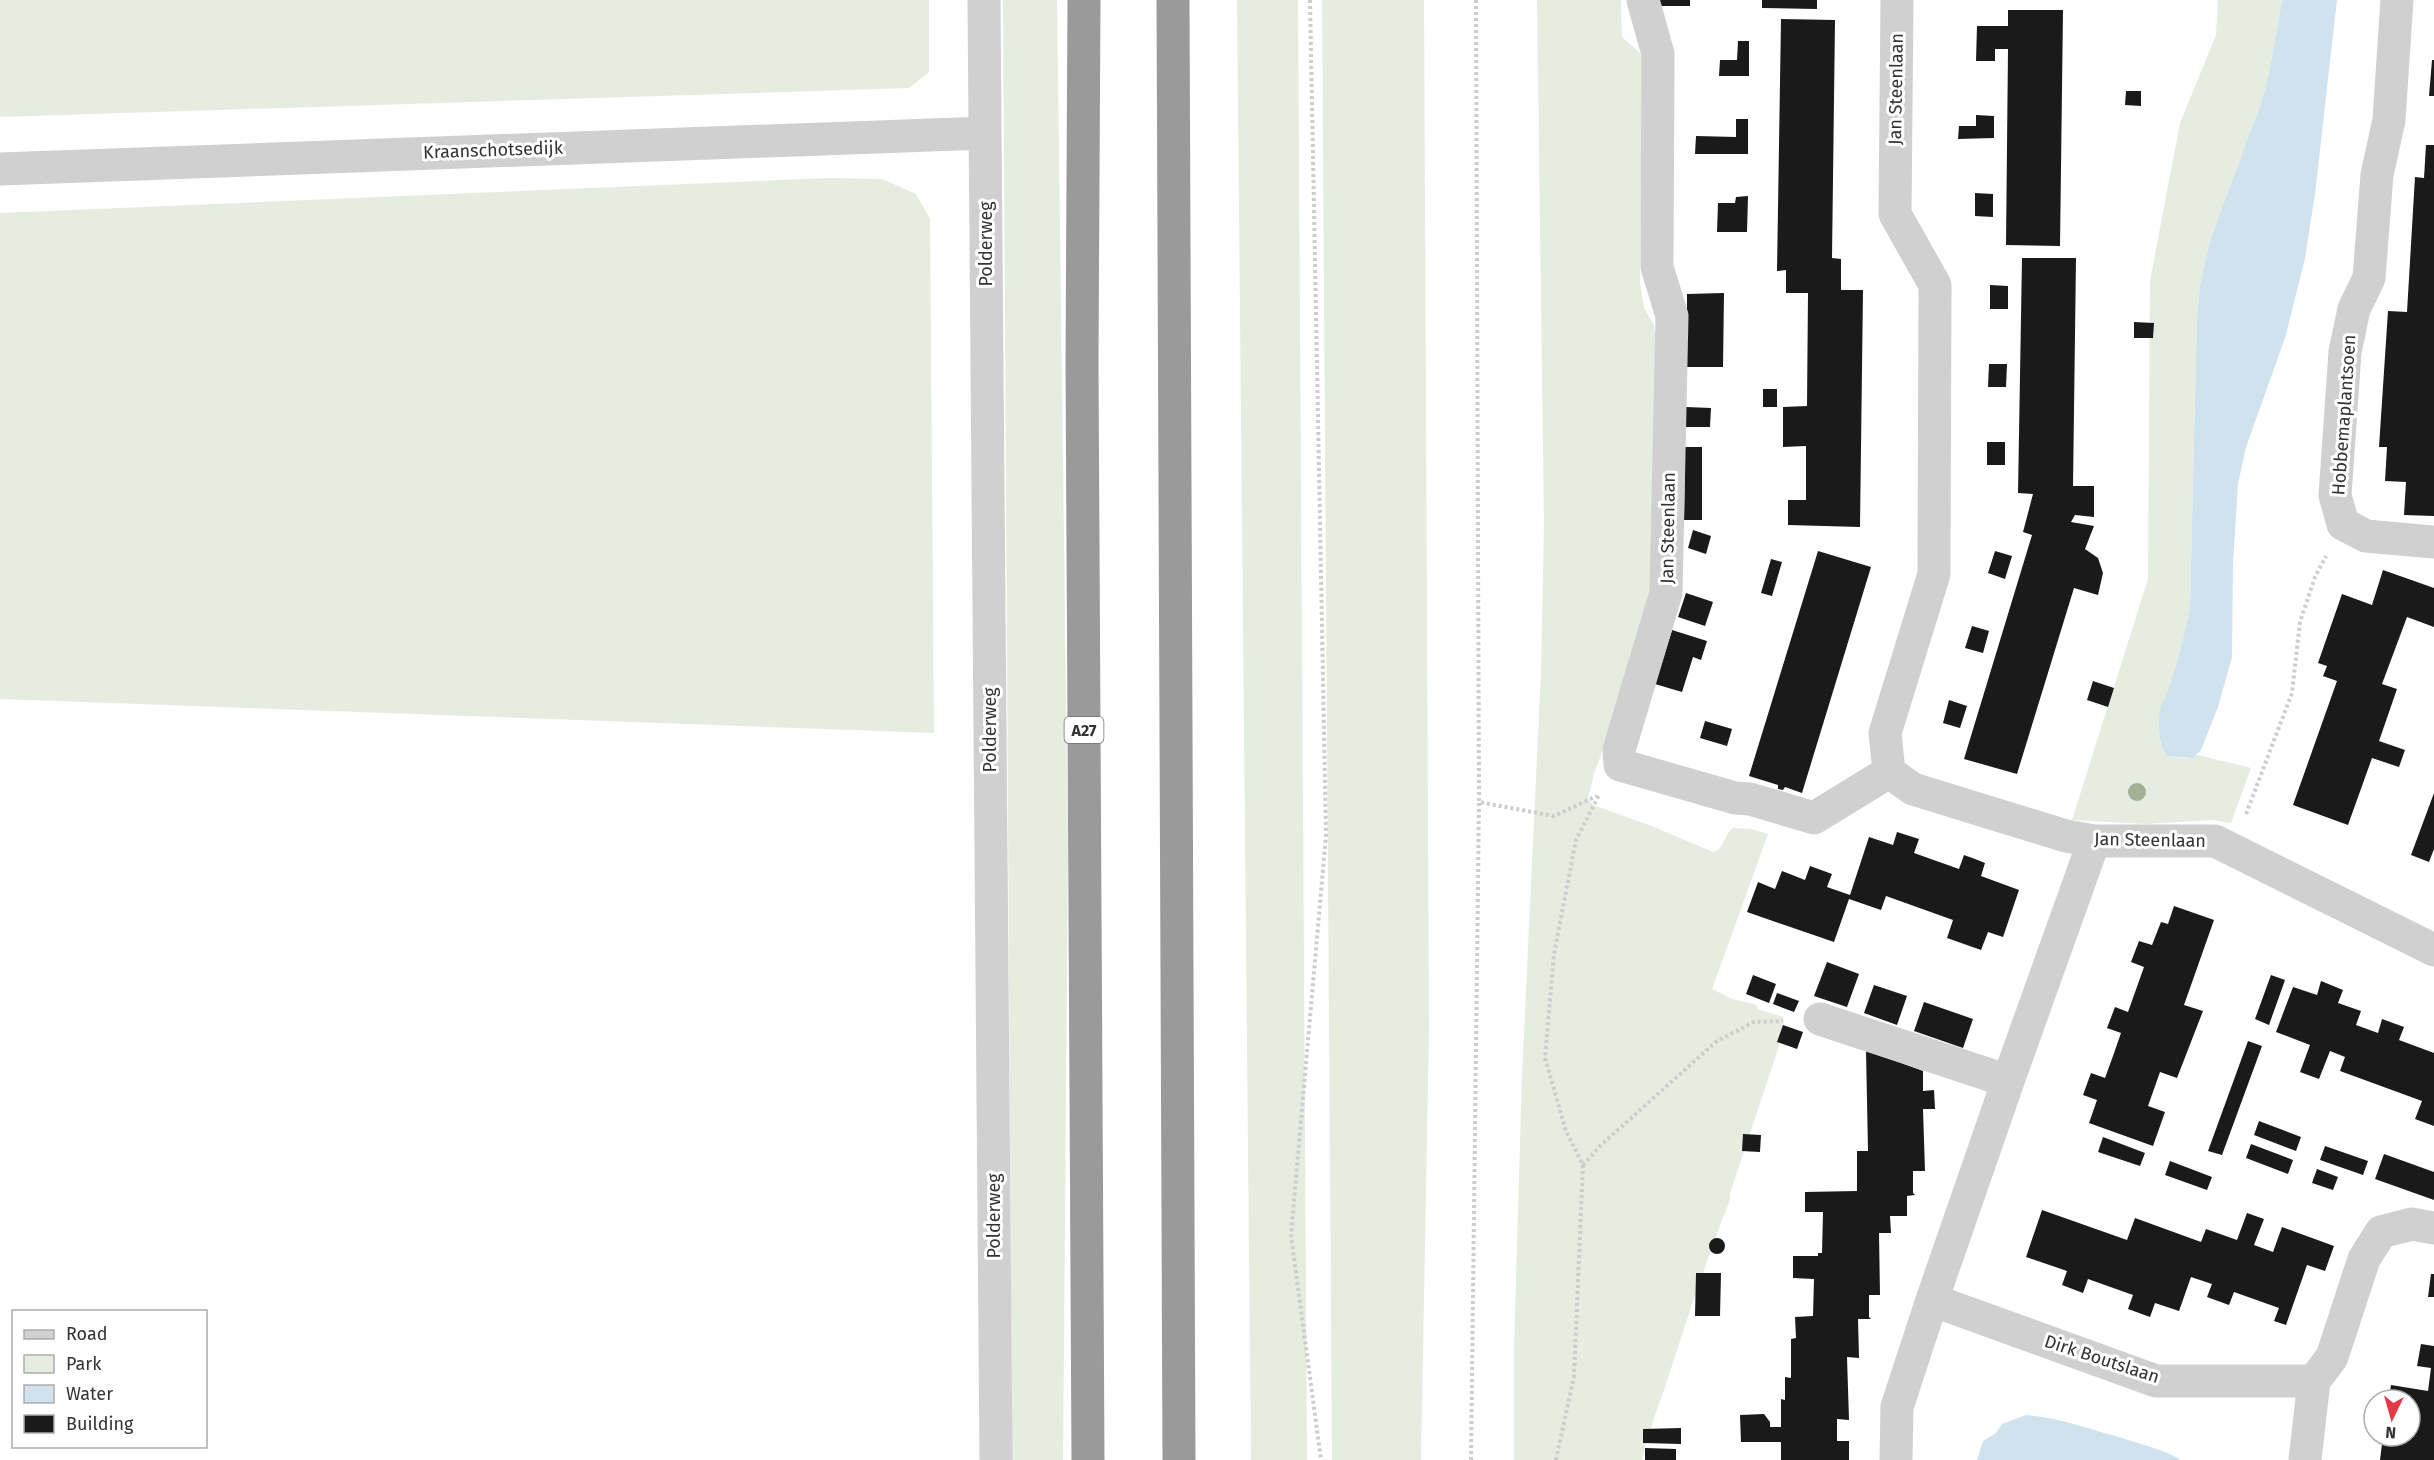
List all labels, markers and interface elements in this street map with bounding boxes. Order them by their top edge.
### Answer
street label: Jan Steenlaan [1884,33,1908,145]
street label: Kraanschotsedijk [423,137,564,163]
street label: Polderweg [975,201,997,287]
street label: Hobbemaplantsoen [2327,334,2361,496]
street label: Jan Steenlaan [1656,472,1680,584]
street label: Polderweg [979,687,1001,773]
road number: A27 [1064,717,1104,743]
street label: Jan Steenlaan [2094,828,2206,852]
street label: Polderweg [983,1173,1005,1259]
legend [12,1310,207,1448]
text: Road [66,1323,108,1345]
street label: Dirk Boutslaan [2042,1330,2162,1388]
text: Park [66,1353,102,1375]
text: Water [66,1383,113,1405]
north arrow [2362,1388,2422,1448]
text: Building [66,1413,134,1435]
text: N [2385,1423,2397,1442]

